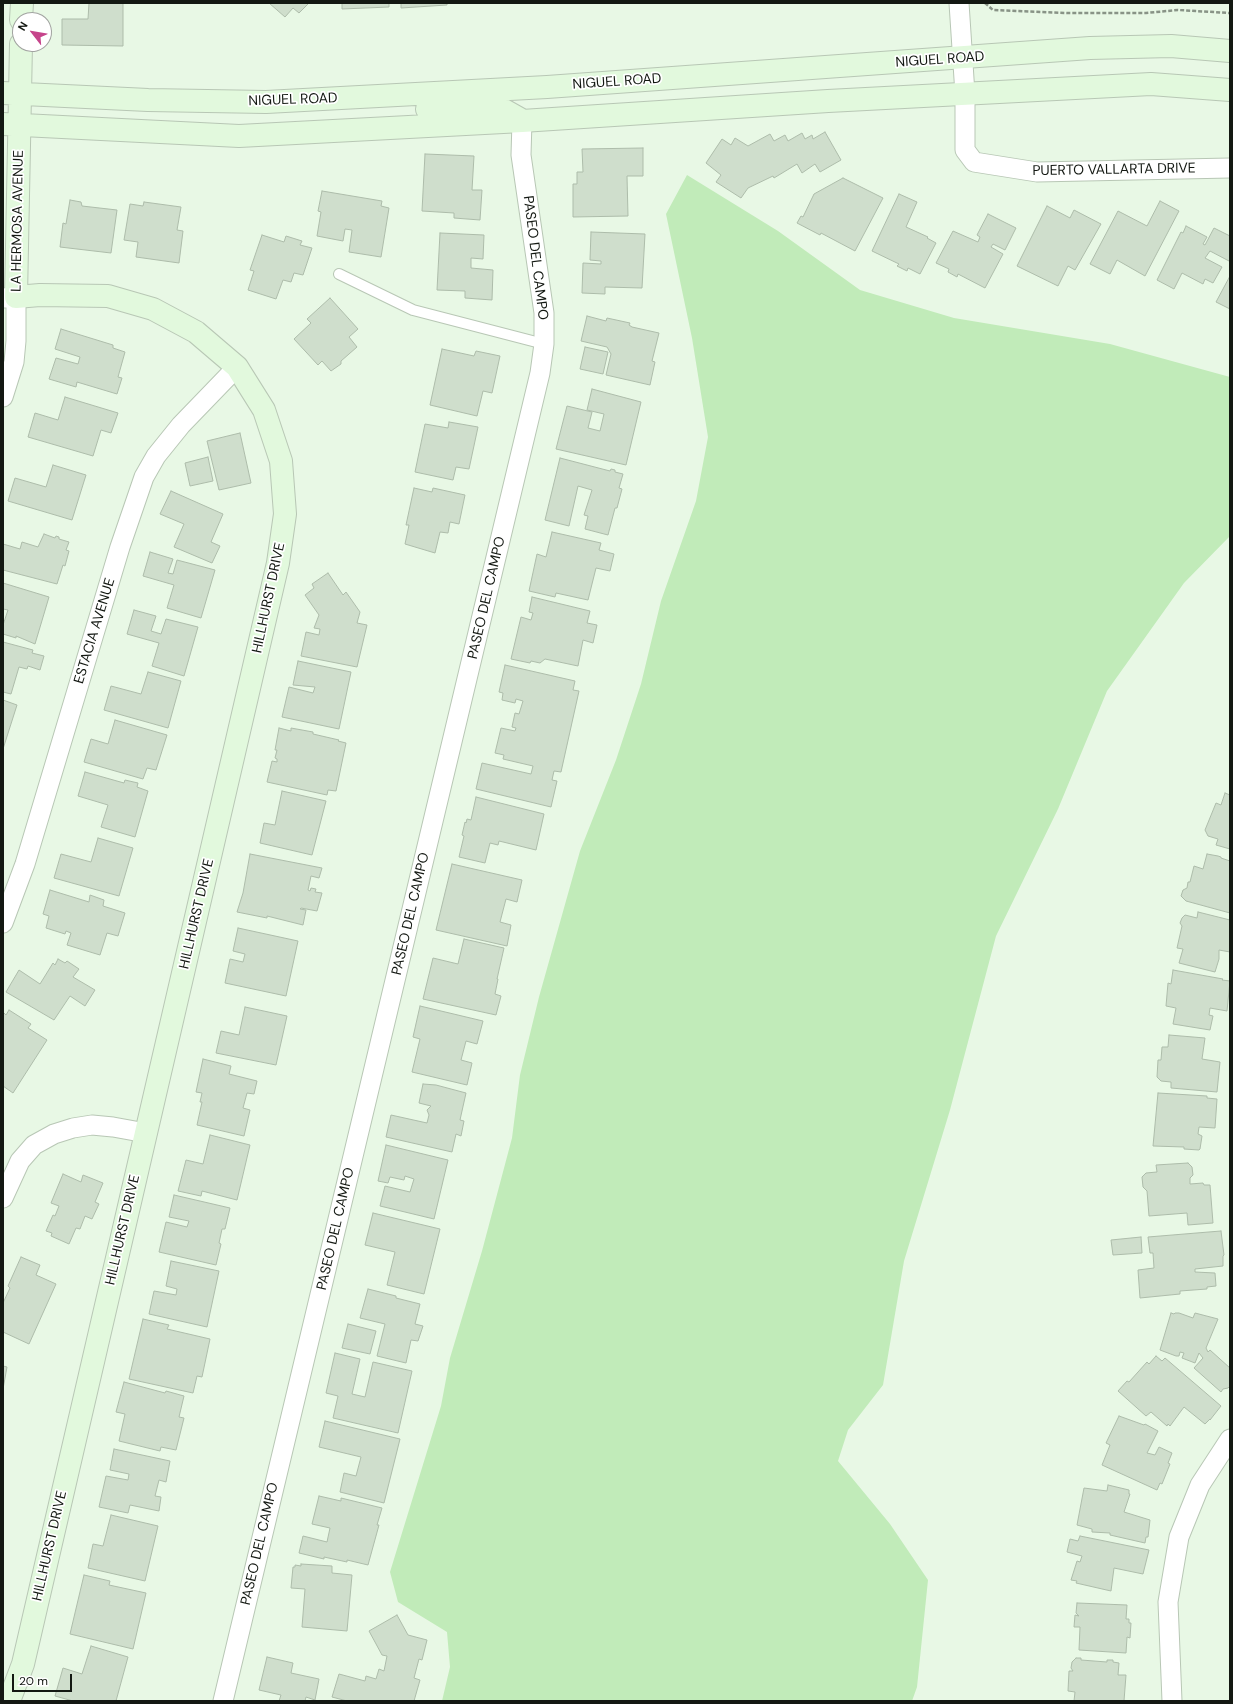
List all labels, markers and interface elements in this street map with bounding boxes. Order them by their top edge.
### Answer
north arrow [12,12,52,52]
text: N [15,19,31,33]
street label: NIGUEL ROAD [895,49,985,71]
street label: NIGUEL ROAD [572,71,662,93]
street label: NIGUEL ROAD [248,90,338,110]
street label: LA HERMOSA AVENUE [8,150,28,292]
street label: PUERTO VALLARTA DRIVE [1032,160,1196,180]
street label: PASEO DEL CAMPO [519,195,551,321]
street label: PASEO DEL CAMPO [465,535,509,661]
street label: HILLHURST DRIVE [249,541,289,655]
street label: ESTACIA AVENUE [71,576,119,686]
street label: PASEO DEL CAMPO [389,851,433,977]
street label: HILLHURST DRIVE [176,857,218,971]
street label: PASEO DEL CAMPO [314,1166,358,1292]
street label: HILLHURST DRIVE [102,1173,144,1287]
street label: PASEO DEL CAMPO [238,1481,282,1607]
street label: HILLHURST DRIVE [29,1489,71,1603]
scale bar [14,1666,74,1692]
text: 20 m [19,1673,48,1689]

